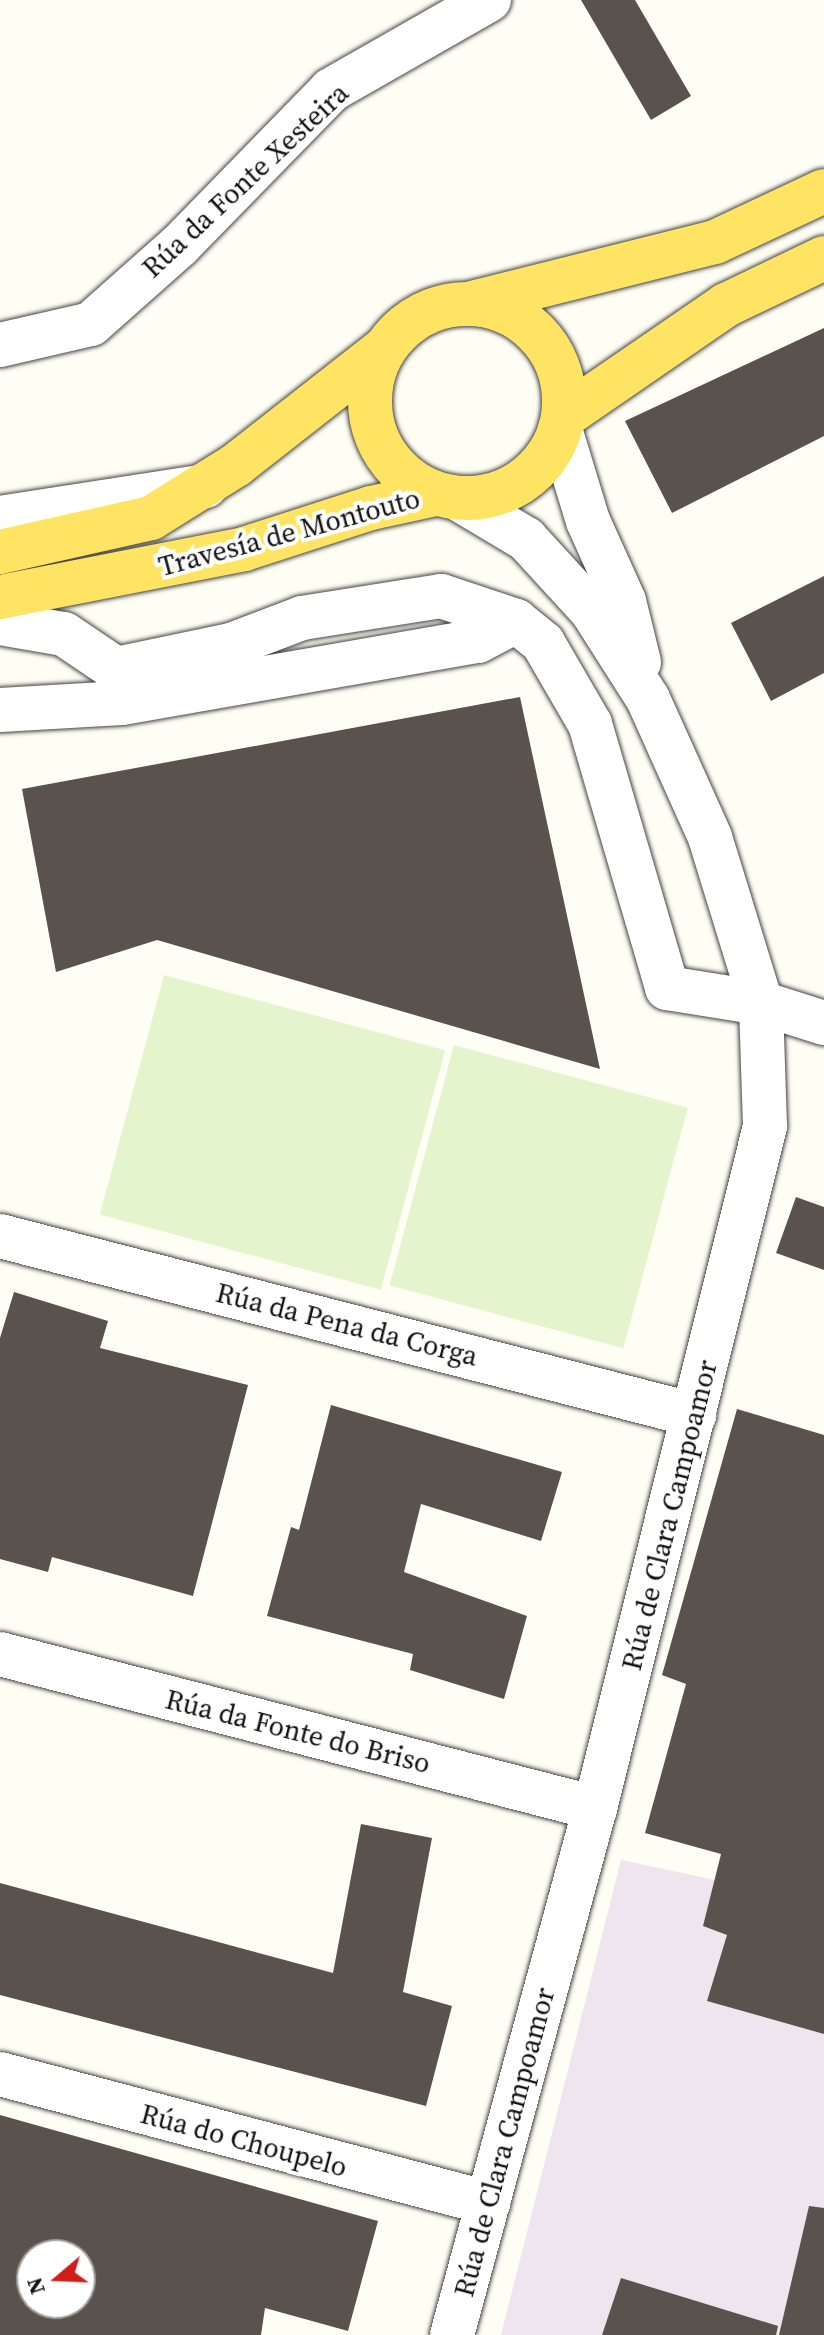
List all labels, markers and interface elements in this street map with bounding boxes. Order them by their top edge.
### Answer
street label: Rúa da Fonte Xesteira [135,76,355,284]
street label: Travesía de Montouto [155,481,423,583]
street label: Rúa da Pena da Corga [213,1275,481,1373]
street label: Rúa de Clara Campoamor [614,1356,724,1674]
street label: Rúa da Fonte do Briso [162,1682,434,1780]
street label: Rúa de Clara Campoamor [447,1984,561,2300]
street label: Rúa do Choupelo [137,2096,351,2184]
north arrow [16,2239,96,2319]
text: N [18,2274,52,2299]

